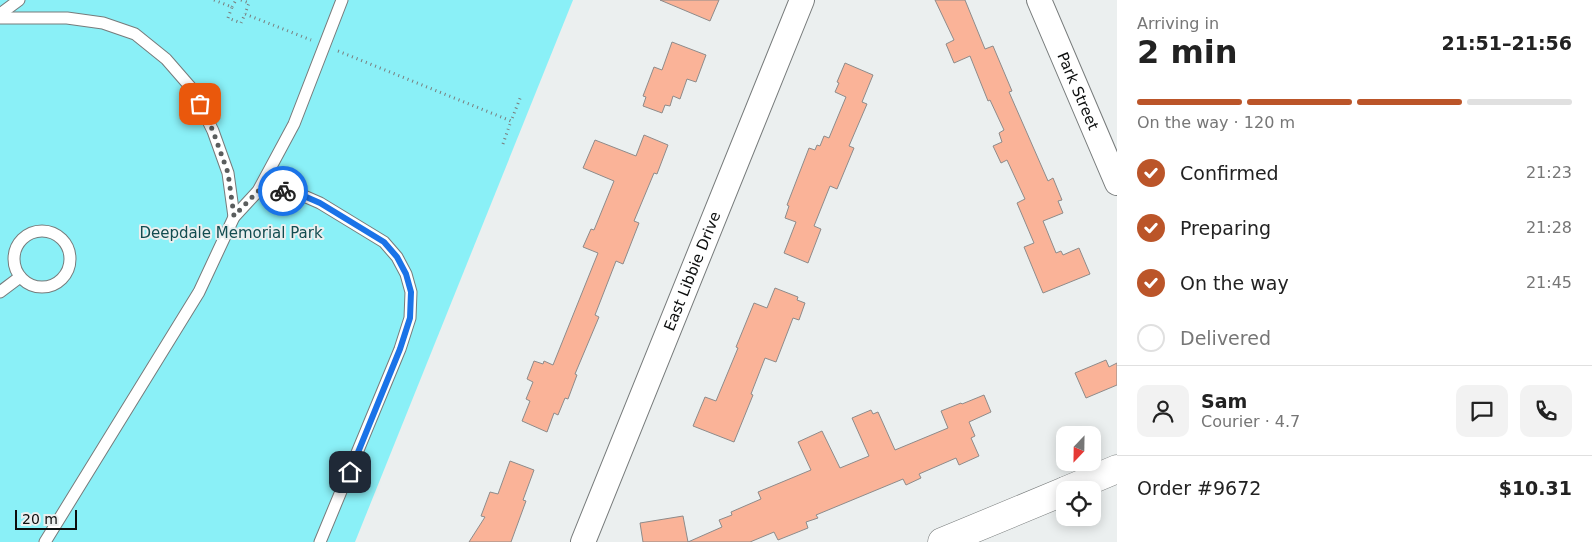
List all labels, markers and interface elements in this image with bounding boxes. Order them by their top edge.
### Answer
text: Arriving in [1137,14,1219,33]
text: 21:51–21:56 [1442,32,1572,54]
text: 2 min [1137,33,1238,71]
street label: Park Street [1053,49,1102,133]
pin [179,83,221,125]
icon: bag [186,90,214,118]
text: On the way · 120 m [1137,113,1295,132]
icon: check [1137,159,1165,187]
text: Confirmed [1180,162,1279,184]
text: 21:23 [1526,163,1572,182]
courier [258,166,308,216]
icon: bike [269,177,297,205]
street label: East Libbie Drive [660,209,725,334]
icon: check [1137,214,1165,242]
text: Preparing [1180,217,1271,239]
text: 21:28 [1526,218,1572,237]
park label: Deepdale Memorial Park [139,224,323,242]
icon: check [1137,269,1165,297]
text: On the way [1180,272,1289,294]
text: 21:45 [1526,273,1572,292]
text: Delivered [1180,327,1271,349]
button: person [1137,385,1189,437]
button: chat [1456,385,1508,437]
button: phone [1520,385,1572,437]
text: Sam [1201,390,1247,412]
text: Courier · 4.7 [1201,412,1300,431]
north arrow [1056,426,1101,471]
map controls [1056,426,1101,526]
pin [329,451,371,493]
icon: home [336,458,364,486]
text: Order #9672 [1137,477,1261,499]
text: $10.31 [1499,477,1572,499]
button: locate [1056,481,1101,526]
scale bar [15,507,78,530]
text: 20 m [22,511,58,527]

